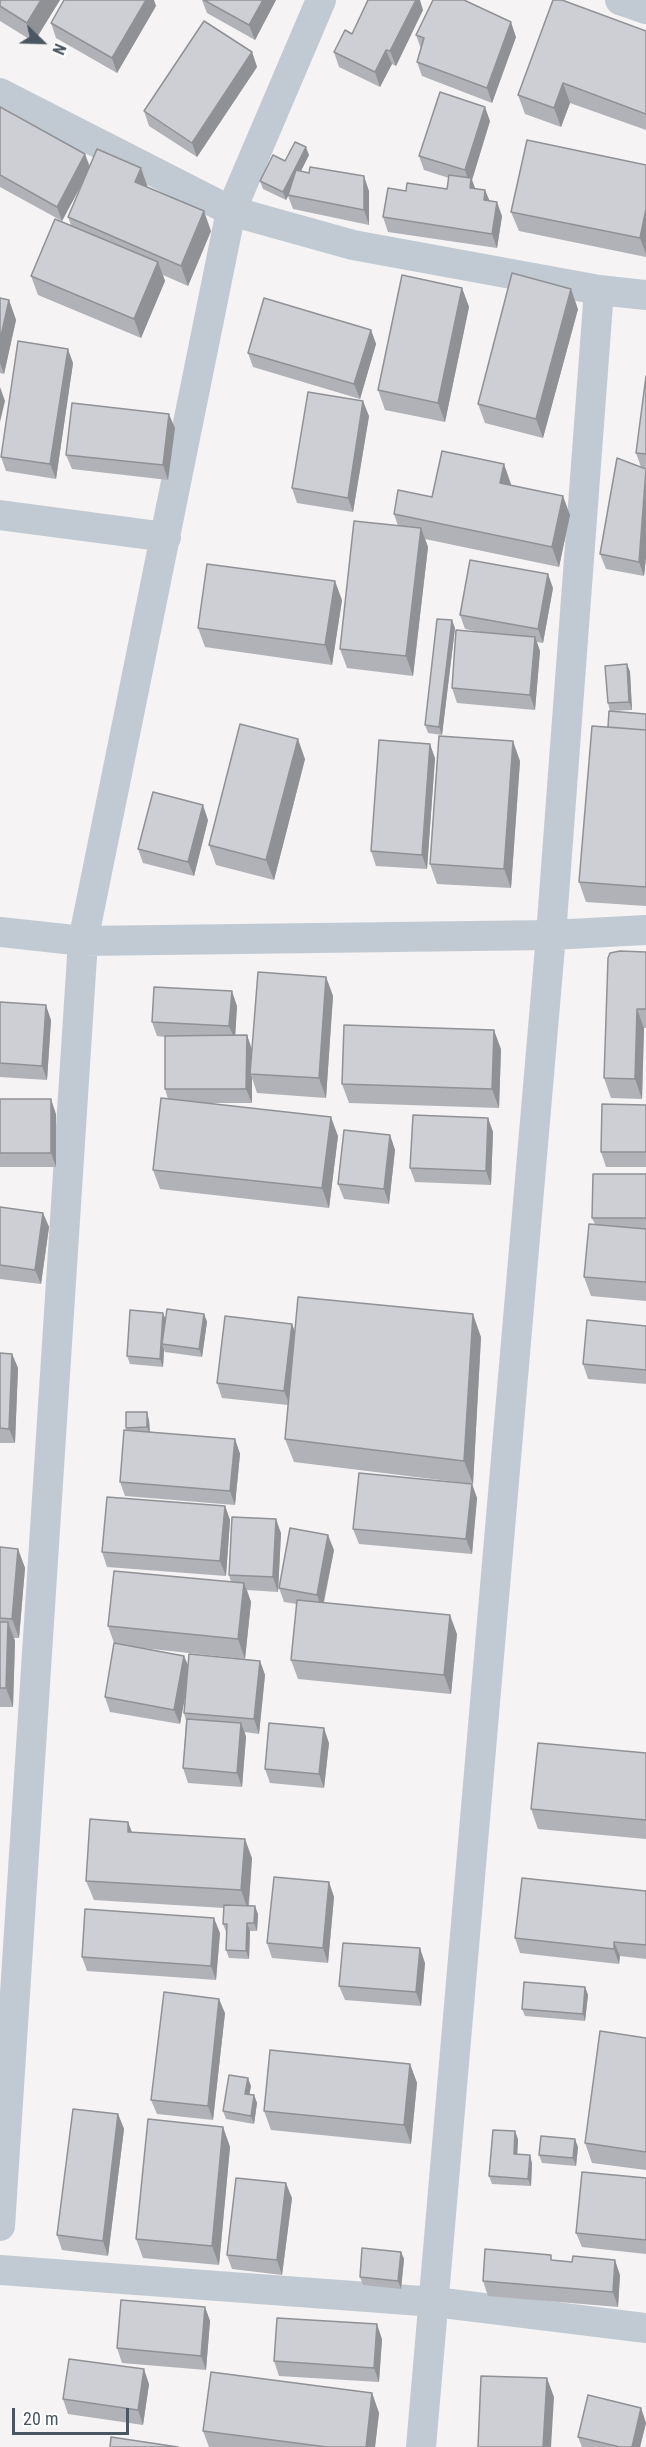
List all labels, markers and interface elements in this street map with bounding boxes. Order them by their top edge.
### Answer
north arrow [12,12,72,72]
text: N [48,41,70,57]
scale bar [15,2396,132,2434]
text: 20 m [23,2408,58,2429]

